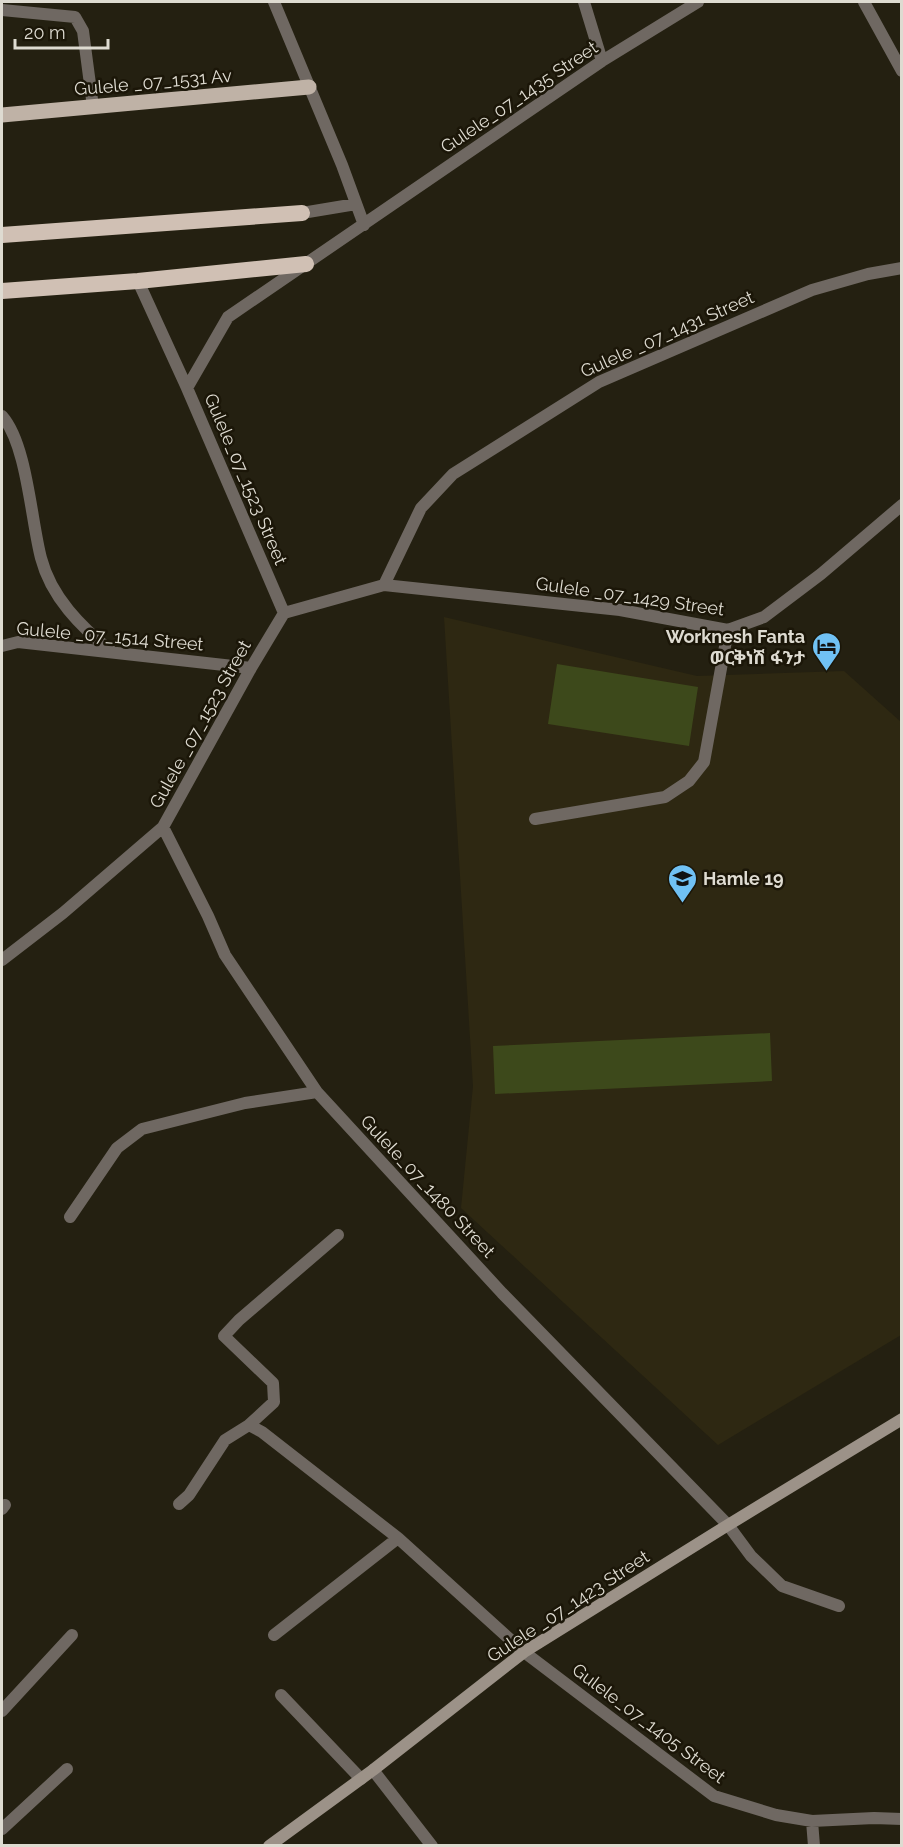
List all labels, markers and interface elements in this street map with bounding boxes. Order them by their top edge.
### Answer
scale bar [15,12,108,50]
text: 20 m [24,22,66,43]
street label: Gulele_07_1435 Street [437,37,601,157]
street label: Gulele _07_1531 Av [73,65,233,99]
street label: Gulele _07_1431 Street [577,286,757,382]
street label: Gulele_07_1523 Street [200,390,292,568]
street label: Gulele _07_1429 Street [534,572,726,620]
street label: Gulele _07_1514 Street [16,617,204,655]
place label: Worknesh Fanta ወርቅነሽ ፋንታ [666,626,805,668]
hotel icon: Worknesh Fanta ወርቅነሽ ፋንታ [810,630,842,672]
street label: Gulele _07_1523 Street [145,636,255,812]
school or university icon: Hamle 19 [666,862,698,904]
place label: Hamle 19 [703,868,784,889]
street label: Gulele_07_1480 Street [357,1110,499,1262]
street label: Gulele _07_1423 Street [483,1546,653,1666]
street label: Gulele_07_1405 Street [568,1659,730,1787]

